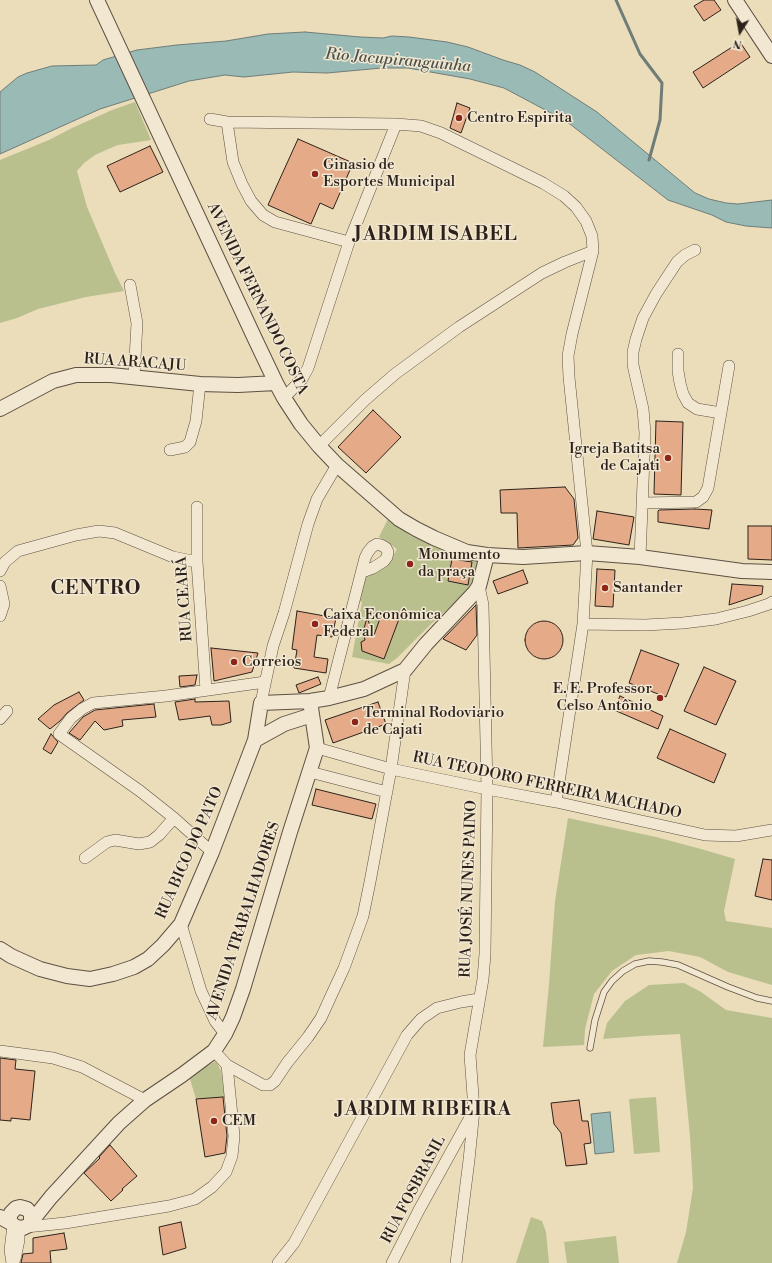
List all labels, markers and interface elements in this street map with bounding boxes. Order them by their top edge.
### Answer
north arrow [720,12,760,52]
text: N [732,36,743,51]
water label: Rio Jacupiranguinha [324,45,472,77]
place label: Centro Espirita [467,109,572,127]
marker: Centro Espirita [454,113,464,123]
place label: Ginasio de Esportes Municipal [323,156,455,191]
marker: Ginasio de Esportes Municipal [310,169,320,179]
street label: AVENIDA FERNANDO COSTA [203,200,311,398]
district label: JARDIM ISABEL [354,224,518,246]
street label: RUA ARACAJU [83,350,187,376]
place label: Igreja Batitsa de Cajati [569,440,660,475]
marker: Igreja Batitsa de Cajati [663,453,673,463]
place label: Monumento da praça [418,546,500,581]
street label: RUA CEARÁ [173,556,197,642]
marker: Monumento da praça [405,559,415,569]
district label: CENTRO [51,578,141,600]
place label: Santander [613,579,683,597]
marker: Santander [600,583,610,593]
place label: Caixa Econômica Federal [323,606,441,641]
marker: Caixa Econômica Federal [310,619,320,629]
place label: Correios [242,653,301,671]
marker: Correios [229,657,239,667]
place label: E. E. Professor Celso Antônio [553,680,652,715]
marker: E. E. Professor Celso Antônio [655,693,665,703]
place label: Terminal Rodoviario de Cajati [363,704,504,739]
marker: Terminal Rodoviario de Cajati [350,717,360,727]
street label: RUA TEODORO FERREIRA MACHADO [411,749,683,823]
street label: RUA BICO DO PATO [153,784,227,922]
street label: RUA JOSÉ NUNES PAINO [457,800,481,978]
street label: AVENIDA TRABALHADORES [203,820,285,1022]
district label: JARDIM RIBEIRA [336,1099,512,1121]
place label: CEM [222,1112,256,1130]
marker: CEM [209,1116,219,1126]
street label: RUA FOSBRASIL [378,1133,450,1247]

